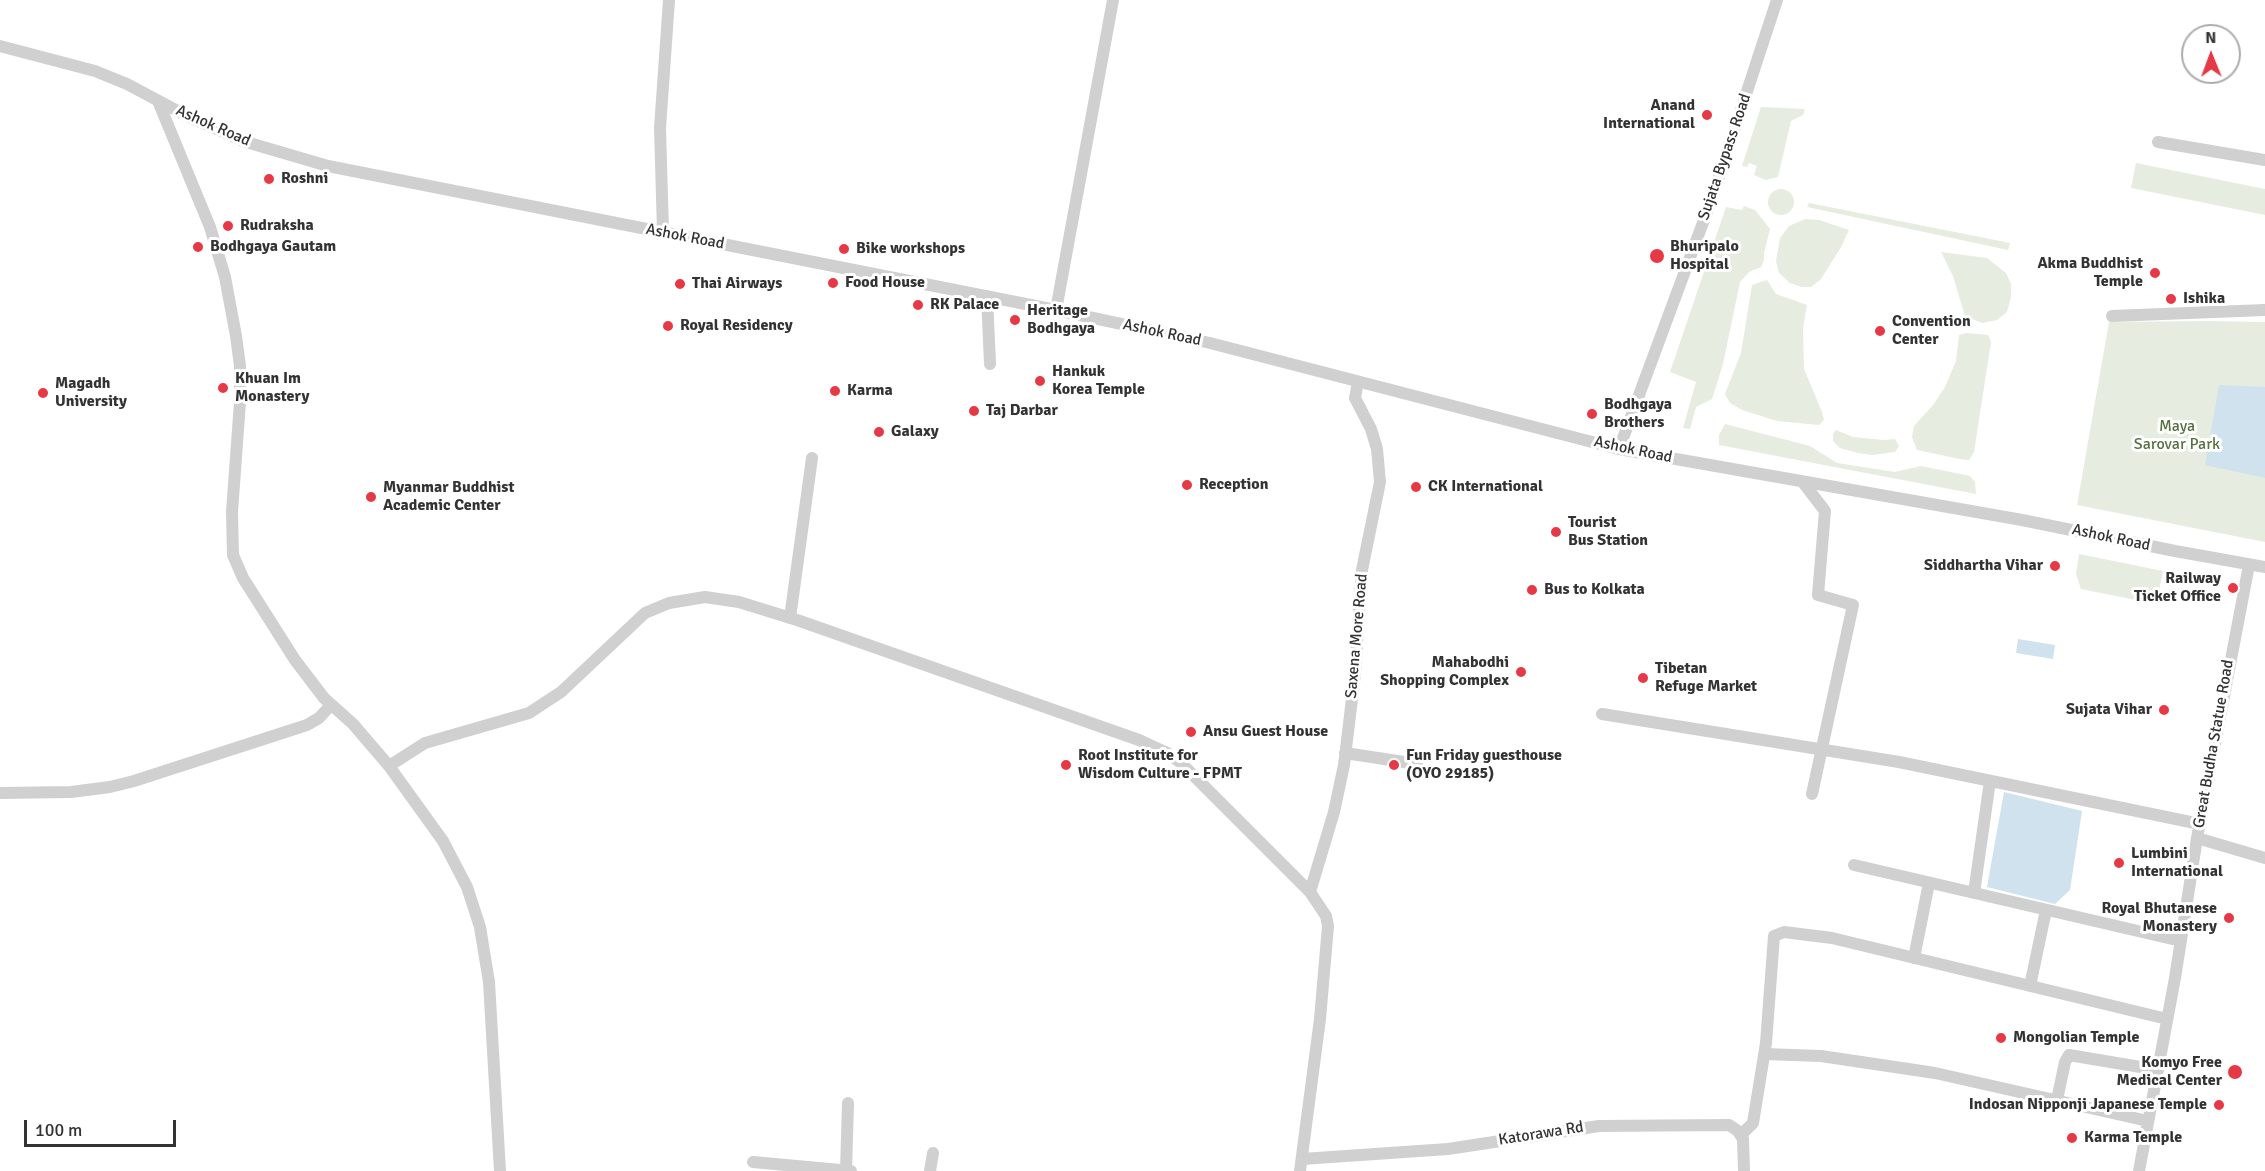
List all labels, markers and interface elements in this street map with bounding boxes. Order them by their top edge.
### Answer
north arrow [2181,24,2241,84]
text: N [2205,28,2216,48]
street label: Sujata Bypass Road [1694,91,1756,223]
place label: Anand International [1603,96,1695,134]
street label: Ashok Road [173,101,253,151]
marker: Anand International [1700,108,1714,122]
place label: Roshni [281,169,328,189]
marker: Roshni [262,172,276,186]
place label: Rudraksha [240,216,314,236]
marker: Rudraksha [221,219,235,233]
street label: Ashok Road [644,220,726,254]
place label: Bodhgaya Gautam [210,237,336,257]
place label: Bhuripalo Hospital [1670,237,1739,275]
place label: Bike workshops [856,239,965,259]
marker: Bodhgaya Gautam [191,240,205,254]
marker: Bike workshops [837,242,851,256]
marker: Bhuripalo Hospital [1648,247,1666,265]
place label: Akma Buddhist Temple [2037,254,2143,292]
marker: Akma Buddhist Temple [2148,266,2162,280]
place label: Food House [845,273,925,293]
place label: Thai Airways [692,274,782,294]
marker: Food House [826,276,840,290]
marker: Thai Airways [673,277,687,291]
place label: Ishika [2183,289,2225,309]
marker: Ishika [2164,292,2178,306]
place label: RK Palace [930,295,999,315]
marker: RK Palace [911,298,925,312]
place label: Heritage Bodhgaya [1027,301,1095,339]
place label: Convention Center [1892,312,1971,350]
marker: Heritage Bodhgaya [1008,313,1022,327]
street label: Ashok Road [1121,315,1203,351]
place label: Royal Residency [680,316,793,336]
marker: Royal Residency [661,319,675,333]
marker: Convention Center [1873,324,1887,338]
place label: Hankuk Korea Temple [1052,362,1145,400]
place label: Khuan Im Monastery [235,369,309,407]
place label: Magadh University [55,374,127,412]
marker: Hankuk Korea Temple [1033,374,1047,388]
marker: Khuan Im Monastery [216,381,230,395]
place label: Karma [847,381,893,401]
marker: Karma [828,384,842,398]
marker: Magadh University [36,386,50,400]
place label: Bodhgaya Brothers [1604,395,1672,433]
place label: Taj Darbar [986,401,1058,421]
marker: Taj Darbar [967,404,981,418]
marker: Bodhgaya Brothers [1585,407,1599,421]
park label: Maya Sarovar Park [2134,417,2220,455]
place label: Galaxy [891,422,939,442]
marker: Galaxy [872,425,886,439]
street label: Ashok Road [1592,432,1674,468]
place label: Reception [1199,475,1268,495]
place label: CK International [1428,477,1543,497]
place label: Myanmar Buddhist Academic Center [383,478,514,516]
marker: Reception [1180,478,1194,492]
marker: CK International [1409,480,1423,494]
marker: Myanmar Buddhist Academic Center [364,490,378,504]
place label: Tourist Bus Station [1568,513,1648,551]
street label: Ashok Road [2070,520,2152,556]
marker: Tourist Bus Station [1549,525,1563,539]
place label: Siddhartha Vihar [1924,556,2043,576]
marker: Siddhartha Vihar [2048,559,2062,573]
place label: Railway Ticket Office [2134,569,2221,607]
street label: Saxena More Road [1342,573,1372,699]
place label: Bus to Kolkata [1544,580,1645,600]
marker: Railway Ticket Office [2226,581,2240,595]
marker: Bus to Kolkata [1525,583,1539,597]
place label: Mahabodhi Shopping Complex [1380,653,1509,691]
street label: Great Budha Statue Road [2190,658,2238,830]
place label: Tibetan Refuge Market [1655,659,1757,697]
marker: Mahabodhi Shopping Complex [1514,665,1528,679]
marker: Tibetan Refuge Market [1636,671,1650,685]
place label: Sujata Vihar [2066,700,2152,720]
marker: Sujata Vihar [2157,703,2171,717]
place label: Ansu Guest House [1203,722,1328,742]
marker: Ansu Guest House [1184,725,1198,739]
place label: Root Institute for Wisdom Culture - FPMT [1078,746,1242,784]
place label: Fun Friday guesthouse (OYO 29185) [1406,746,1562,784]
marker: Root Institute for Wisdom Culture - FPMT [1059,758,1073,772]
marker: Fun Friday guesthouse (OYO 29185) [1387,758,1401,772]
place label: Lumbini International [2131,844,2223,882]
marker: Lumbini International [2112,856,2126,870]
place label: Royal Bhutanese Monastery [2101,899,2217,937]
marker: Royal Bhutanese Monastery [2222,911,2236,925]
place label: Mongolian Temple [2013,1028,2139,1048]
marker: Mongolian Temple [1994,1031,2008,1045]
place label: Komyo Free Medical Center [2116,1053,2222,1091]
marker: Komyo Free Medical Center [2226,1063,2244,1081]
place label: Indosan Nipponji Japanese Temple [1969,1095,2207,1115]
marker: Indosan Nipponji Japanese Temple [2212,1098,2226,1112]
scale bar [27,1108,178,1146]
street label: Katorawa Rd [1497,1118,1585,1150]
text: 100 m [35,1119,82,1141]
place label: Karma Temple [2084,1128,2182,1148]
marker: Karma Temple [2065,1131,2079,1145]

